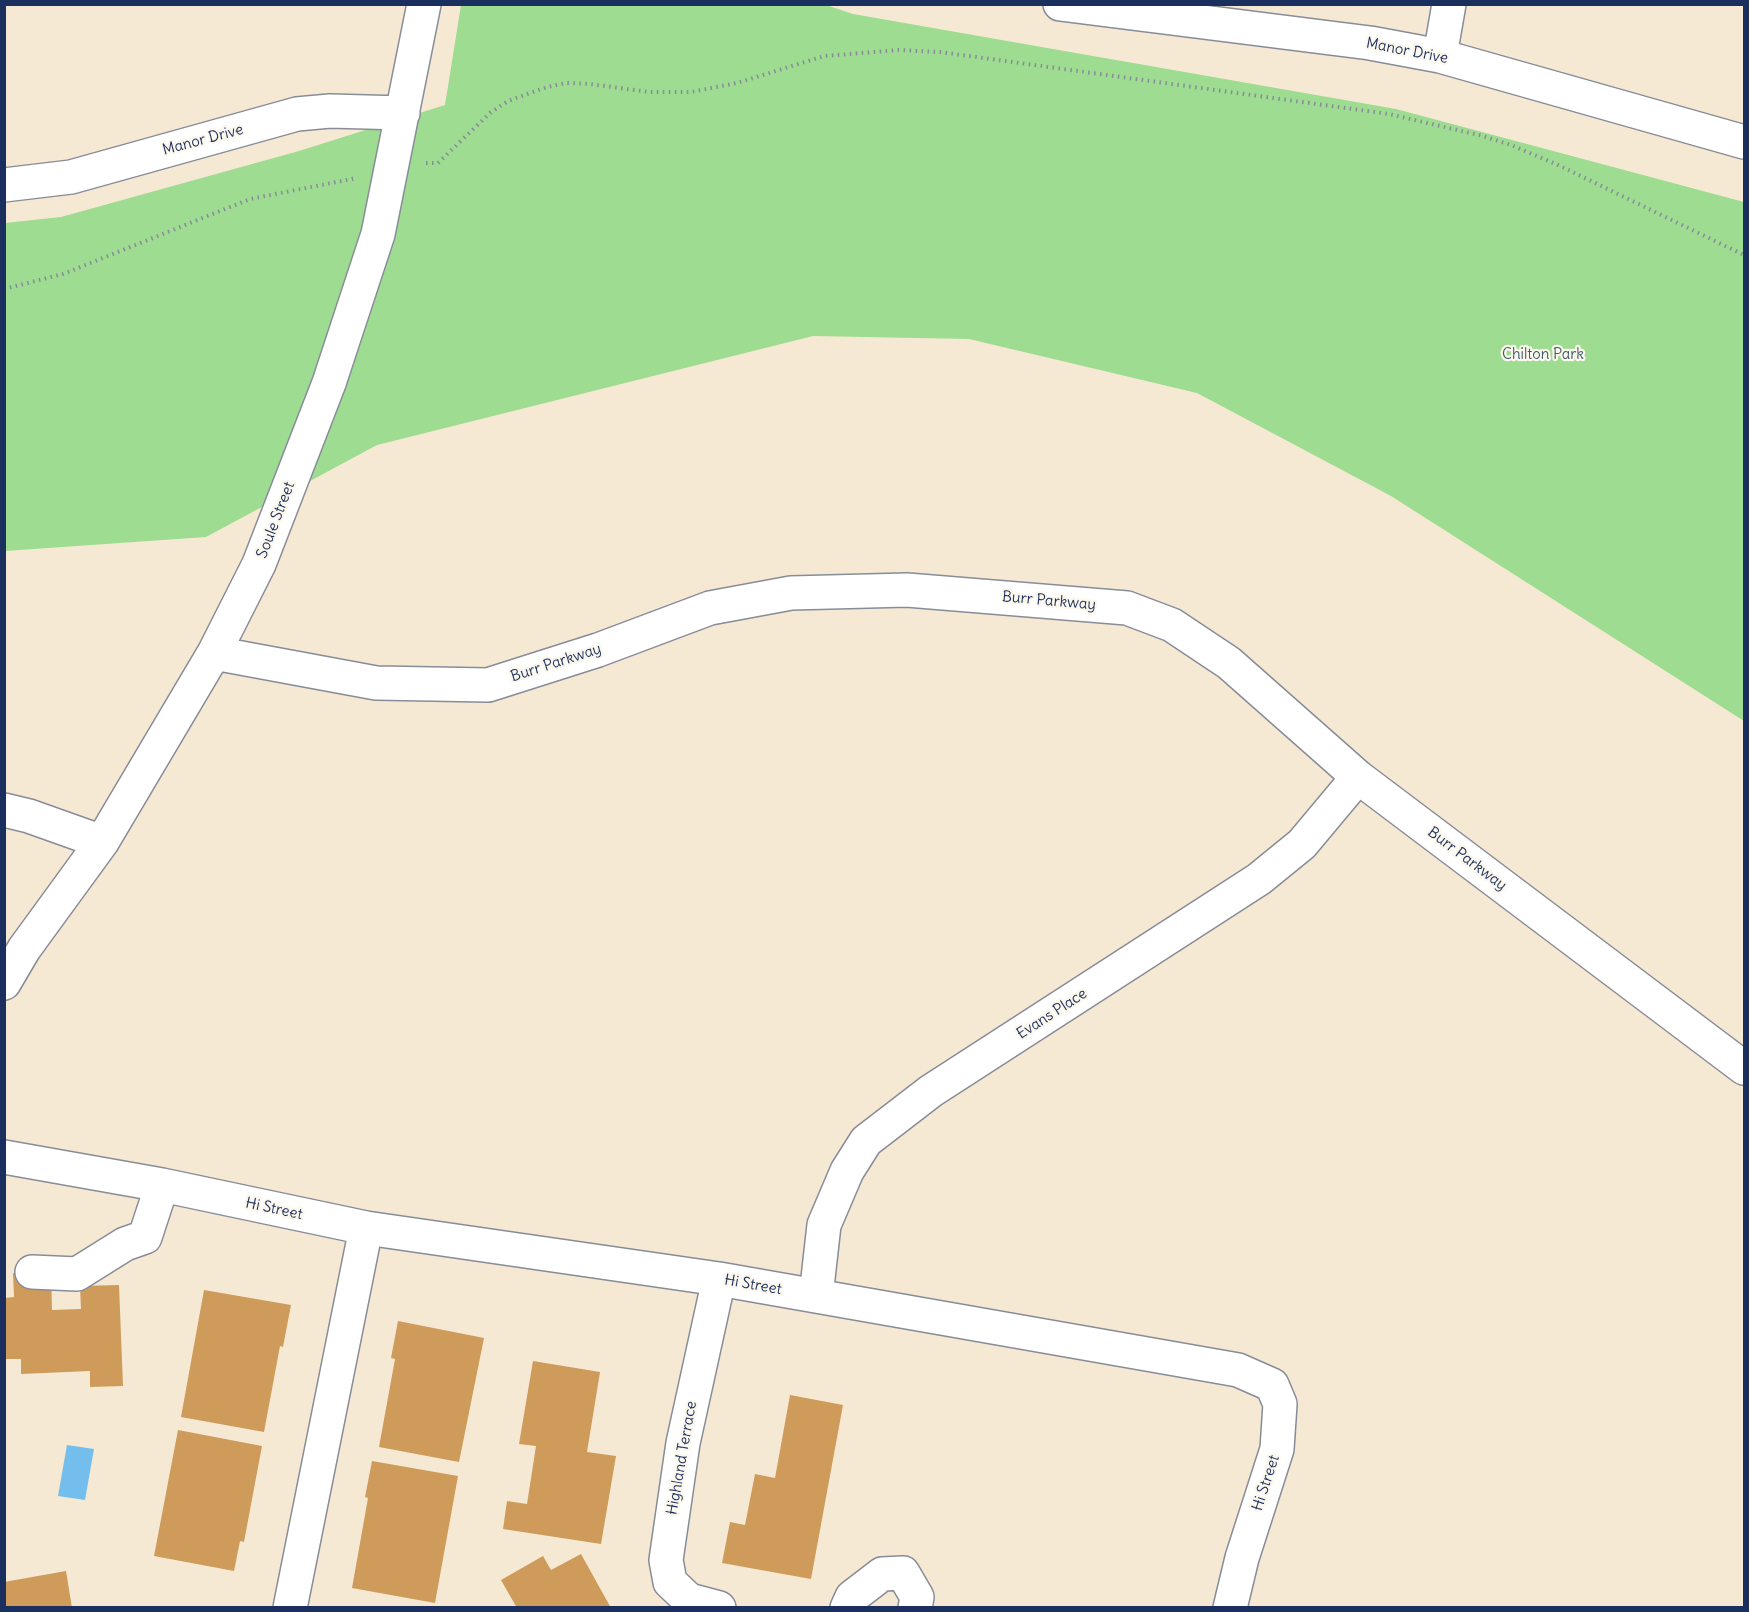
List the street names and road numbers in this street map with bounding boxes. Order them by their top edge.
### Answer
street label: Manor Drive [1365,34,1449,68]
street label: Manor Drive [161,121,245,159]
street label: Soule Street [253,479,299,561]
street label: Burr Parkway [1001,588,1097,614]
street label: Burr Parkway [508,640,604,686]
street label: Burr Parkway [1424,823,1510,895]
street label: Evans Place [1014,985,1090,1043]
street label: Hi Street [244,1194,304,1224]
street label: Hi Street [723,1271,783,1299]
street label: Highland Terrace [663,1400,701,1516]
street label: Hi Street [1249,1453,1283,1513]

